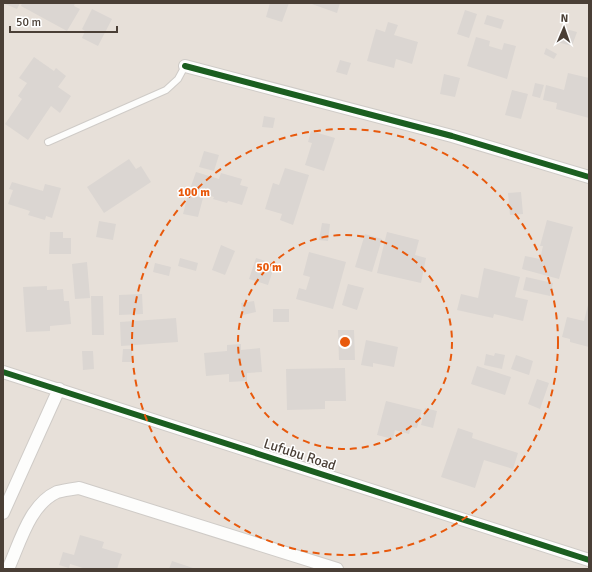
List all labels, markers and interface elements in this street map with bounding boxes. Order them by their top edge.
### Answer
scale bar [10,8,117,34]
north arrow [544,8,584,48]
text: N [560,12,568,25]
text: 50 m [16,15,41,30]
text: 100 m [178,185,210,200]
text: 50 m [256,260,282,275]
centre of rings [338,335,352,349]
street label: Lufubu Road [262,435,338,474]

